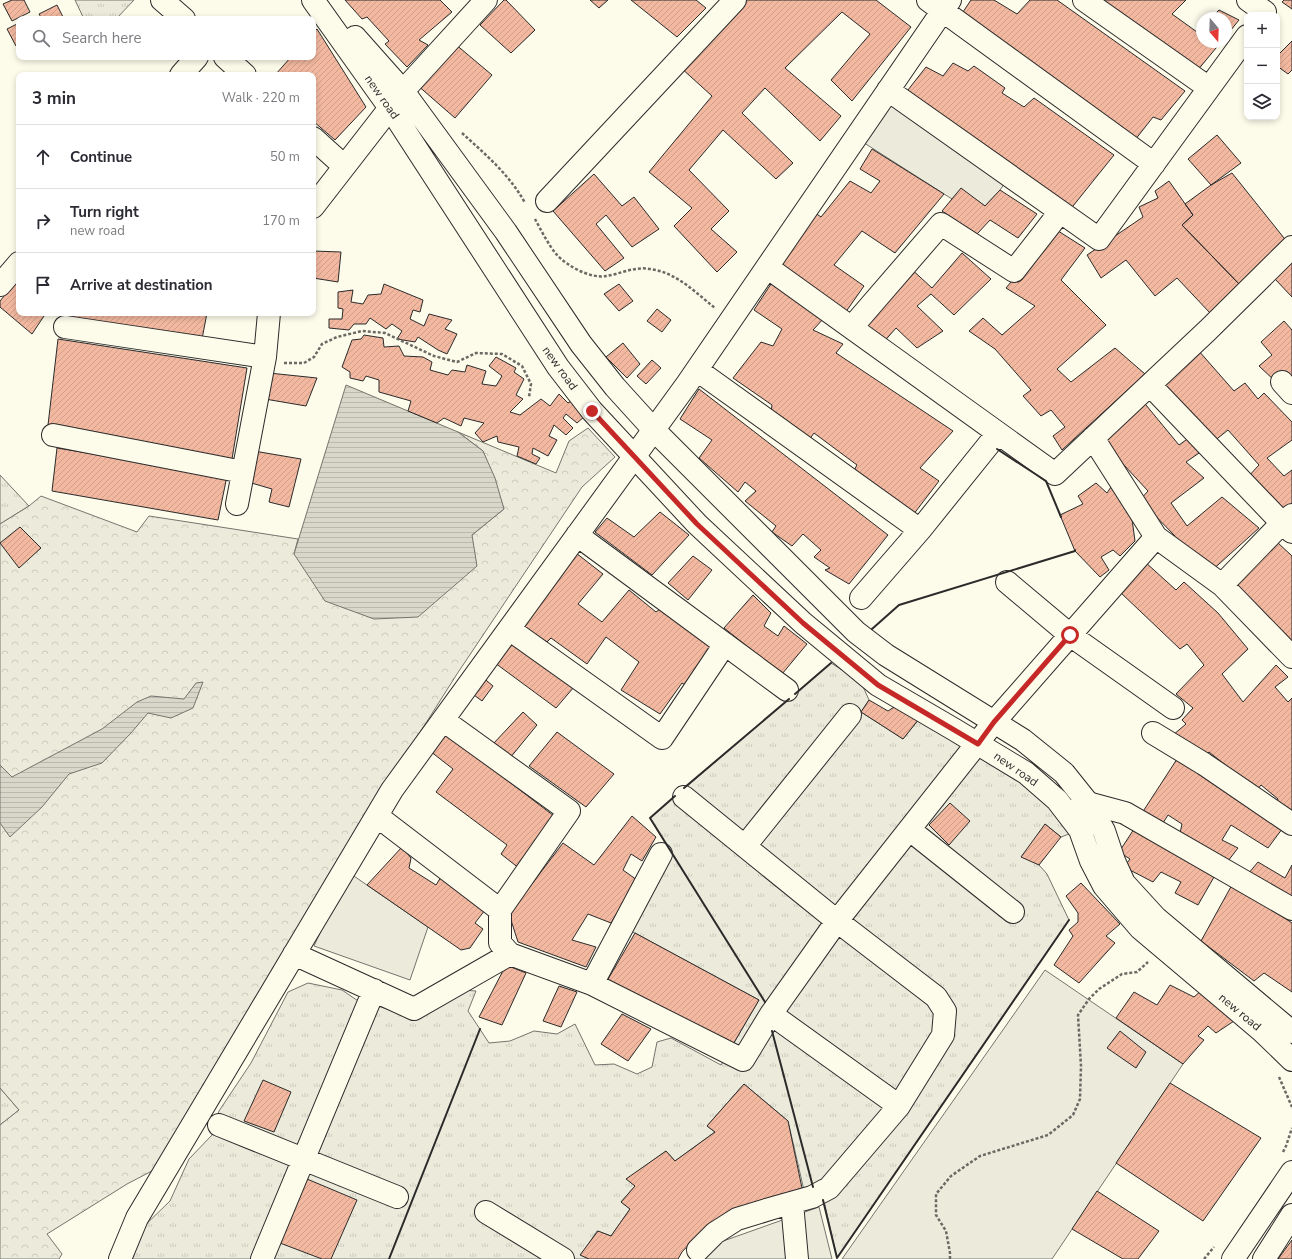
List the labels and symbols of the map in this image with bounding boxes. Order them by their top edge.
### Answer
north arrow [1196,12,1232,48]
street label: new road [361,72,403,122]
street label: new road [539,343,581,393]
route end [583,402,601,420]
route start [1061,626,1079,644]
street label: new road [991,748,1041,790]
street label: new road [1215,990,1265,1034]

